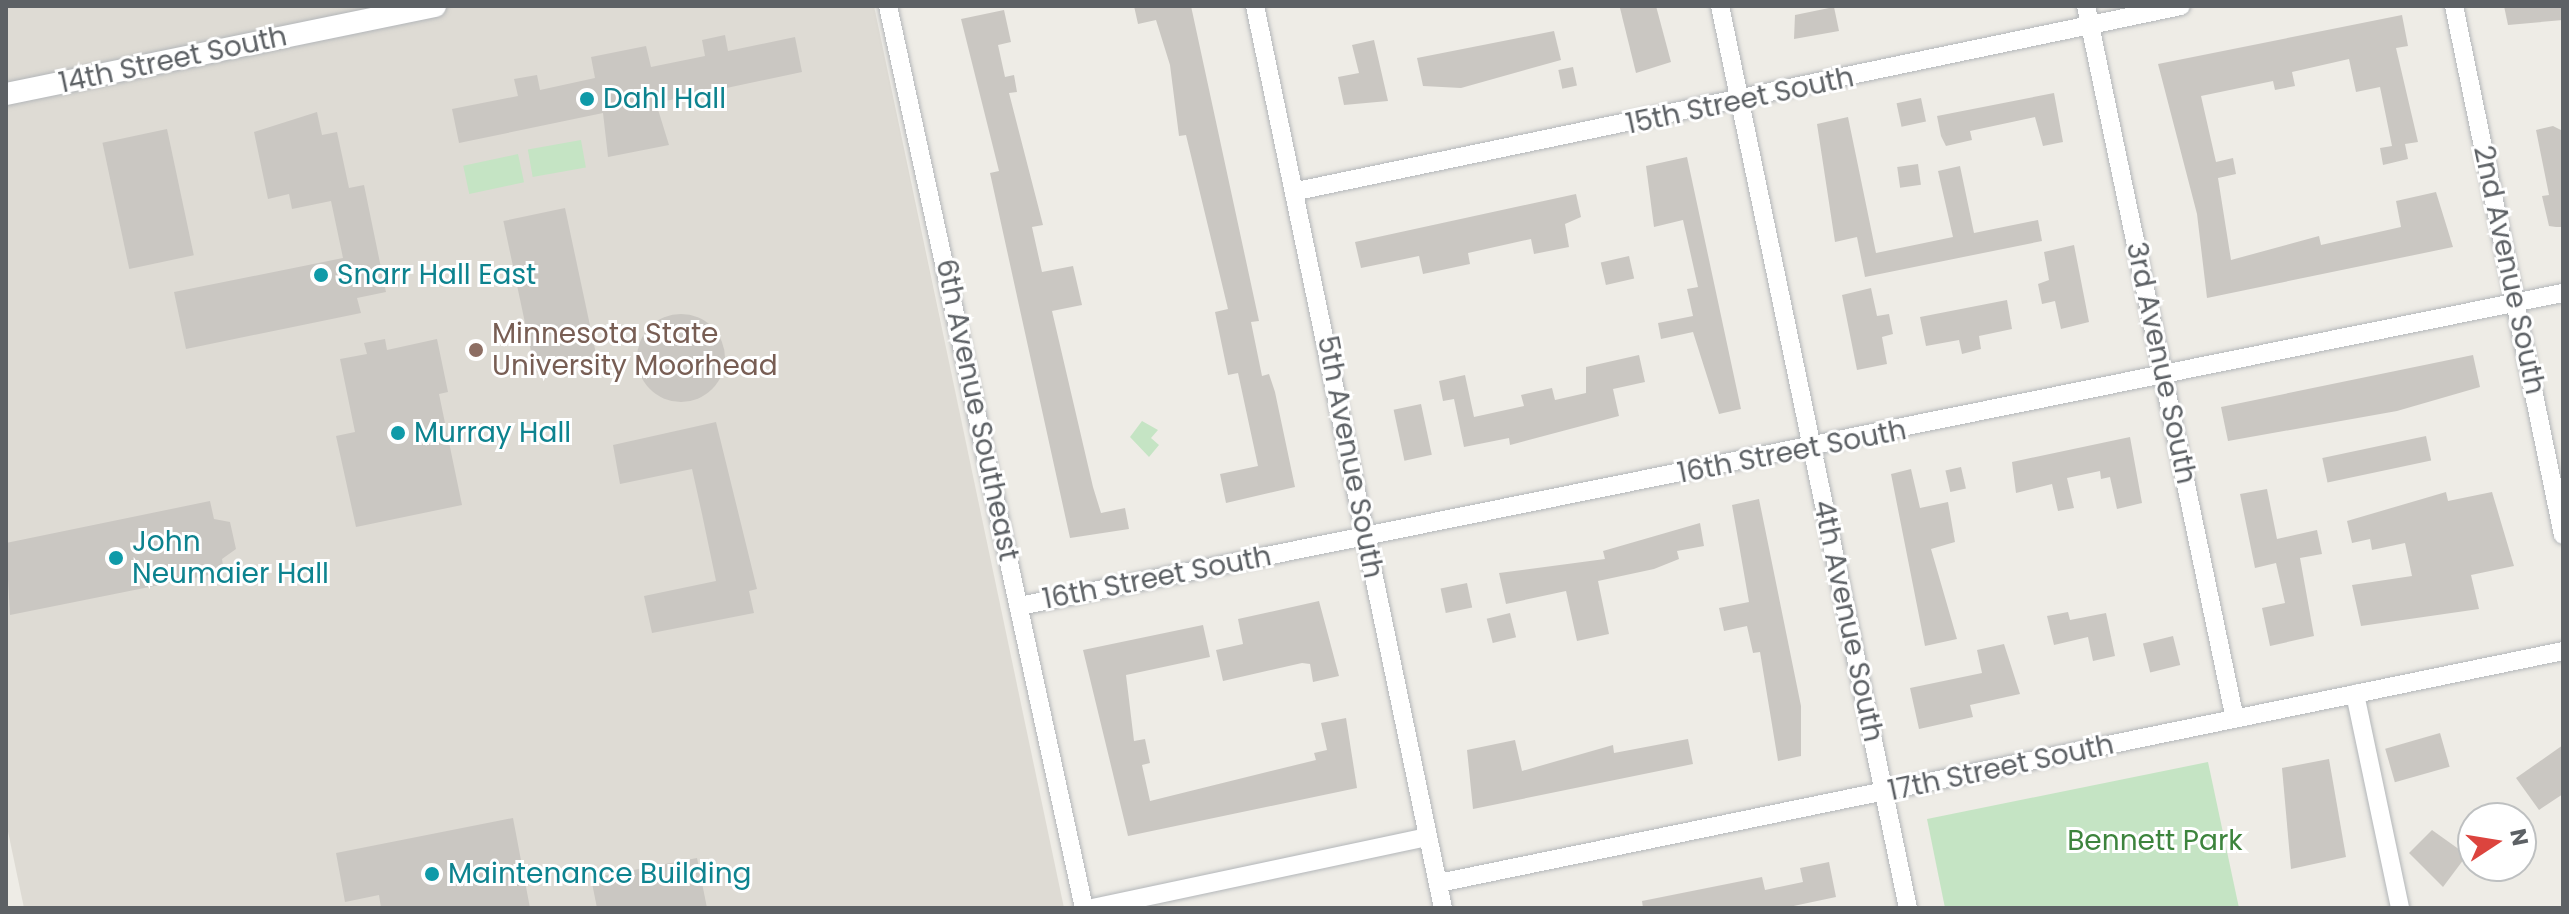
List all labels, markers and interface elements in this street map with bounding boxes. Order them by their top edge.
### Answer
street label: 14th Street South [56,19,290,101]
street label: 15th Street South [1623,60,1857,142]
place label: Dahl Hall [603,82,726,116]
marker: Dahl Hall [578,90,596,108]
street label: 2nd Avenue South [2466,143,2552,397]
street label: 3rd Avenue South [2119,239,2203,487]
street label: 6th Avenue Southeast [929,256,1025,564]
place label: Snarr Hall East [337,258,536,292]
marker: Snarr Hall East [312,266,330,284]
place label: Minnesota State University Moorhead [492,317,778,383]
street label: 5th Avenue South [1310,333,1390,581]
marker: Minnesota State University Moorhead [467,341,485,359]
street label: 16th Street South [1675,413,1909,491]
place label: Murray Hall [414,416,571,450]
marker: Murray Hall [389,424,407,442]
street label: 4th Avenue South [1806,497,1890,745]
place label: John Neumaier Hall [132,525,329,591]
street label: 16th Street South [1040,539,1274,617]
marker: John Neumaier Hall [107,549,125,567]
street label: 17th Street South [1885,728,2117,808]
north arrow [2457,802,2537,882]
park label: Bennett Park [2067,824,2243,858]
text: N [2502,826,2536,849]
place label: Maintenance Building [448,857,752,891]
marker: Maintenance Building [423,865,441,883]

